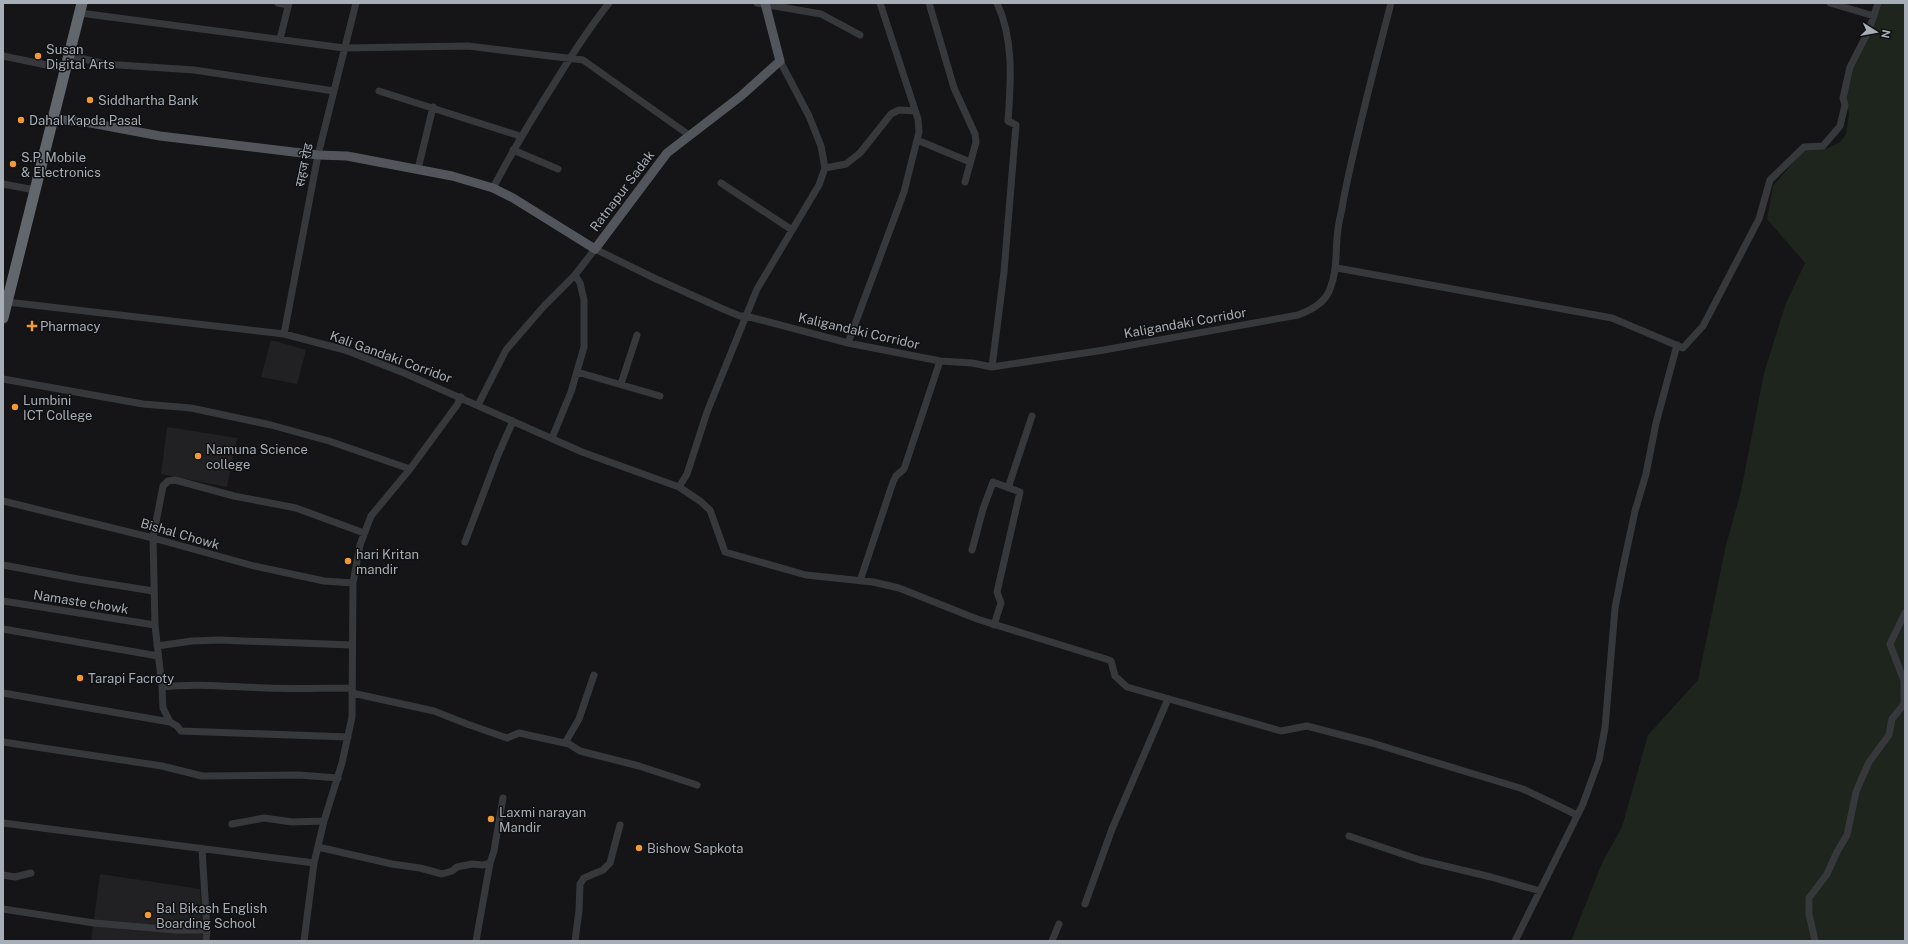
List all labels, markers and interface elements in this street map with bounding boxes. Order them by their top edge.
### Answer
north arrow [1856,12,1896,52]
text: N [1879,29,1893,39]
place label: Susan Digital Arts [46,42,115,72]
marker: Susan Digital Arts [33,51,43,61]
place label: Siddhartha Bank [98,93,199,108]
marker: Siddhartha Bank [85,95,95,105]
place label: Dahal Kapda Pasal [29,113,142,128]
marker: Dahal Kapda Pasal [16,115,26,125]
street label: सहज रोड [292,141,316,188]
street label: Ratnapur Sadak [587,148,657,234]
place label: S.P. Mobile & Electronics [21,150,101,180]
marker: S.P. Mobile & Electronics [8,159,18,169]
street label: Kaligandaki Corridor [1123,305,1247,341]
street label: Kaligandaki Corridor [797,310,921,352]
place label: Pharmacy [40,319,100,334]
marker: Pharmacy [27,321,37,331]
street label: Kali Gandaki Corridor [328,328,454,386]
place label: Lumbini ICT College [23,393,92,423]
marker: Lumbini ICT College [10,402,20,412]
place label: Namuna Science college [206,442,308,472]
marker: Namuna Science college [193,451,203,461]
street label: Bishal Chowk [139,516,221,552]
place label: hari Kritan mandir [356,547,419,577]
marker: hari Kritan mandir [343,556,353,566]
street label: Namaste chowk [32,587,130,617]
place label: Tarapi Facroty [88,671,174,686]
marker: Tarapi Facroty [75,673,85,683]
place label: Laxmi narayan Mandir [499,805,586,835]
marker: Laxmi narayan Mandir [486,814,496,824]
place label: Bishow Sapkota [647,841,743,856]
marker: Bishow Sapkota [634,843,644,853]
place label: Bal Bikash English Boarding School [156,901,267,931]
marker: Bal Bikash English Boarding School [143,910,153,920]

